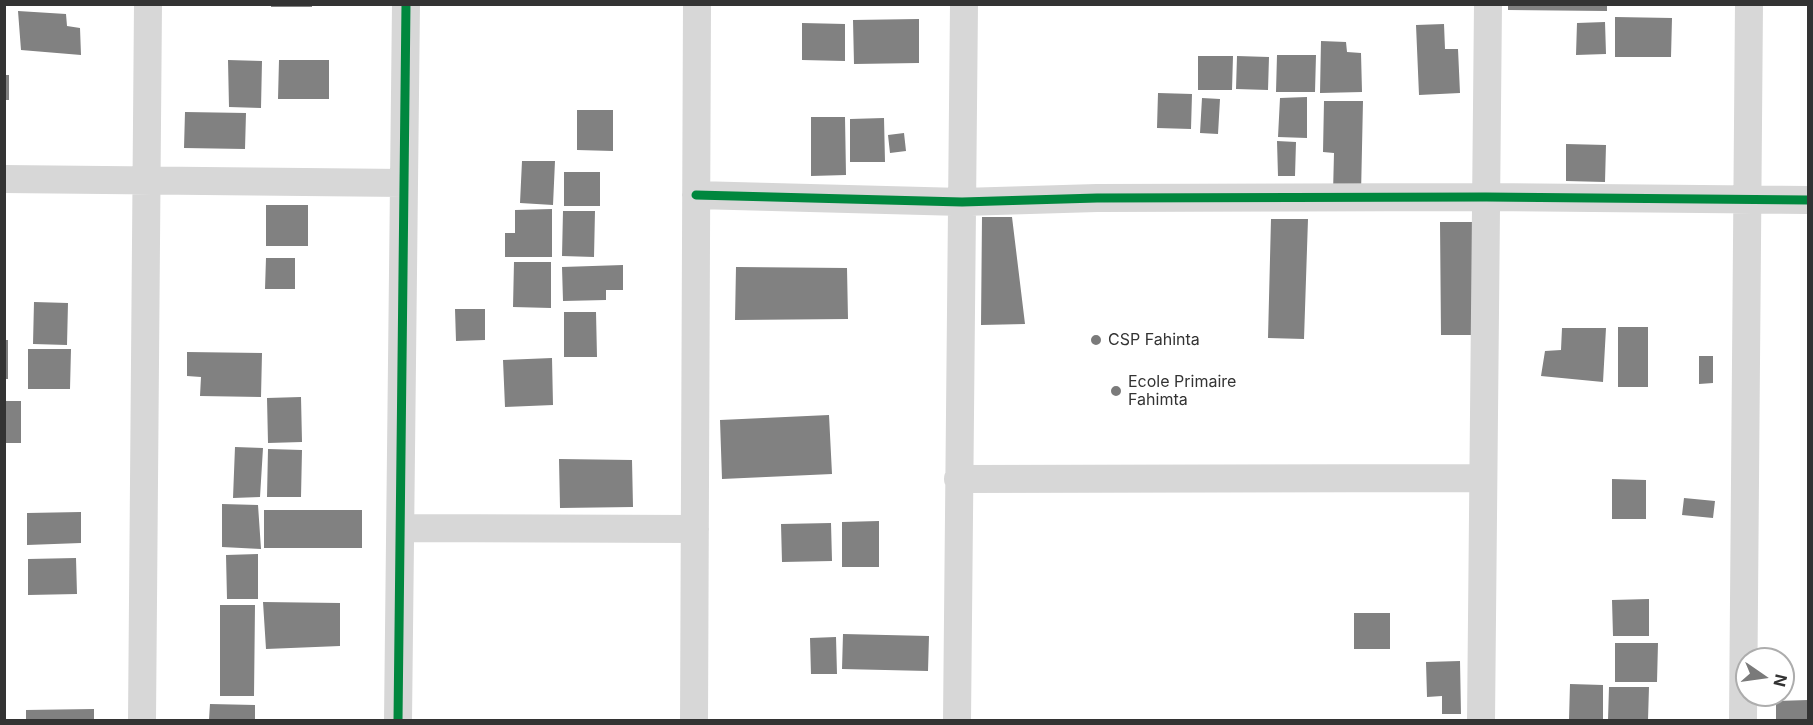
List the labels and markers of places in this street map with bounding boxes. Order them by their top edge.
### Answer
place label: CSP Fahinta [1108,330,1200,350]
marker: CSP Fahinta [1089,333,1103,347]
place label: Ecole Primaire Fahimta [1128,372,1236,410]
marker: Ecole Primaire Fahimta [1109,384,1123,398]

